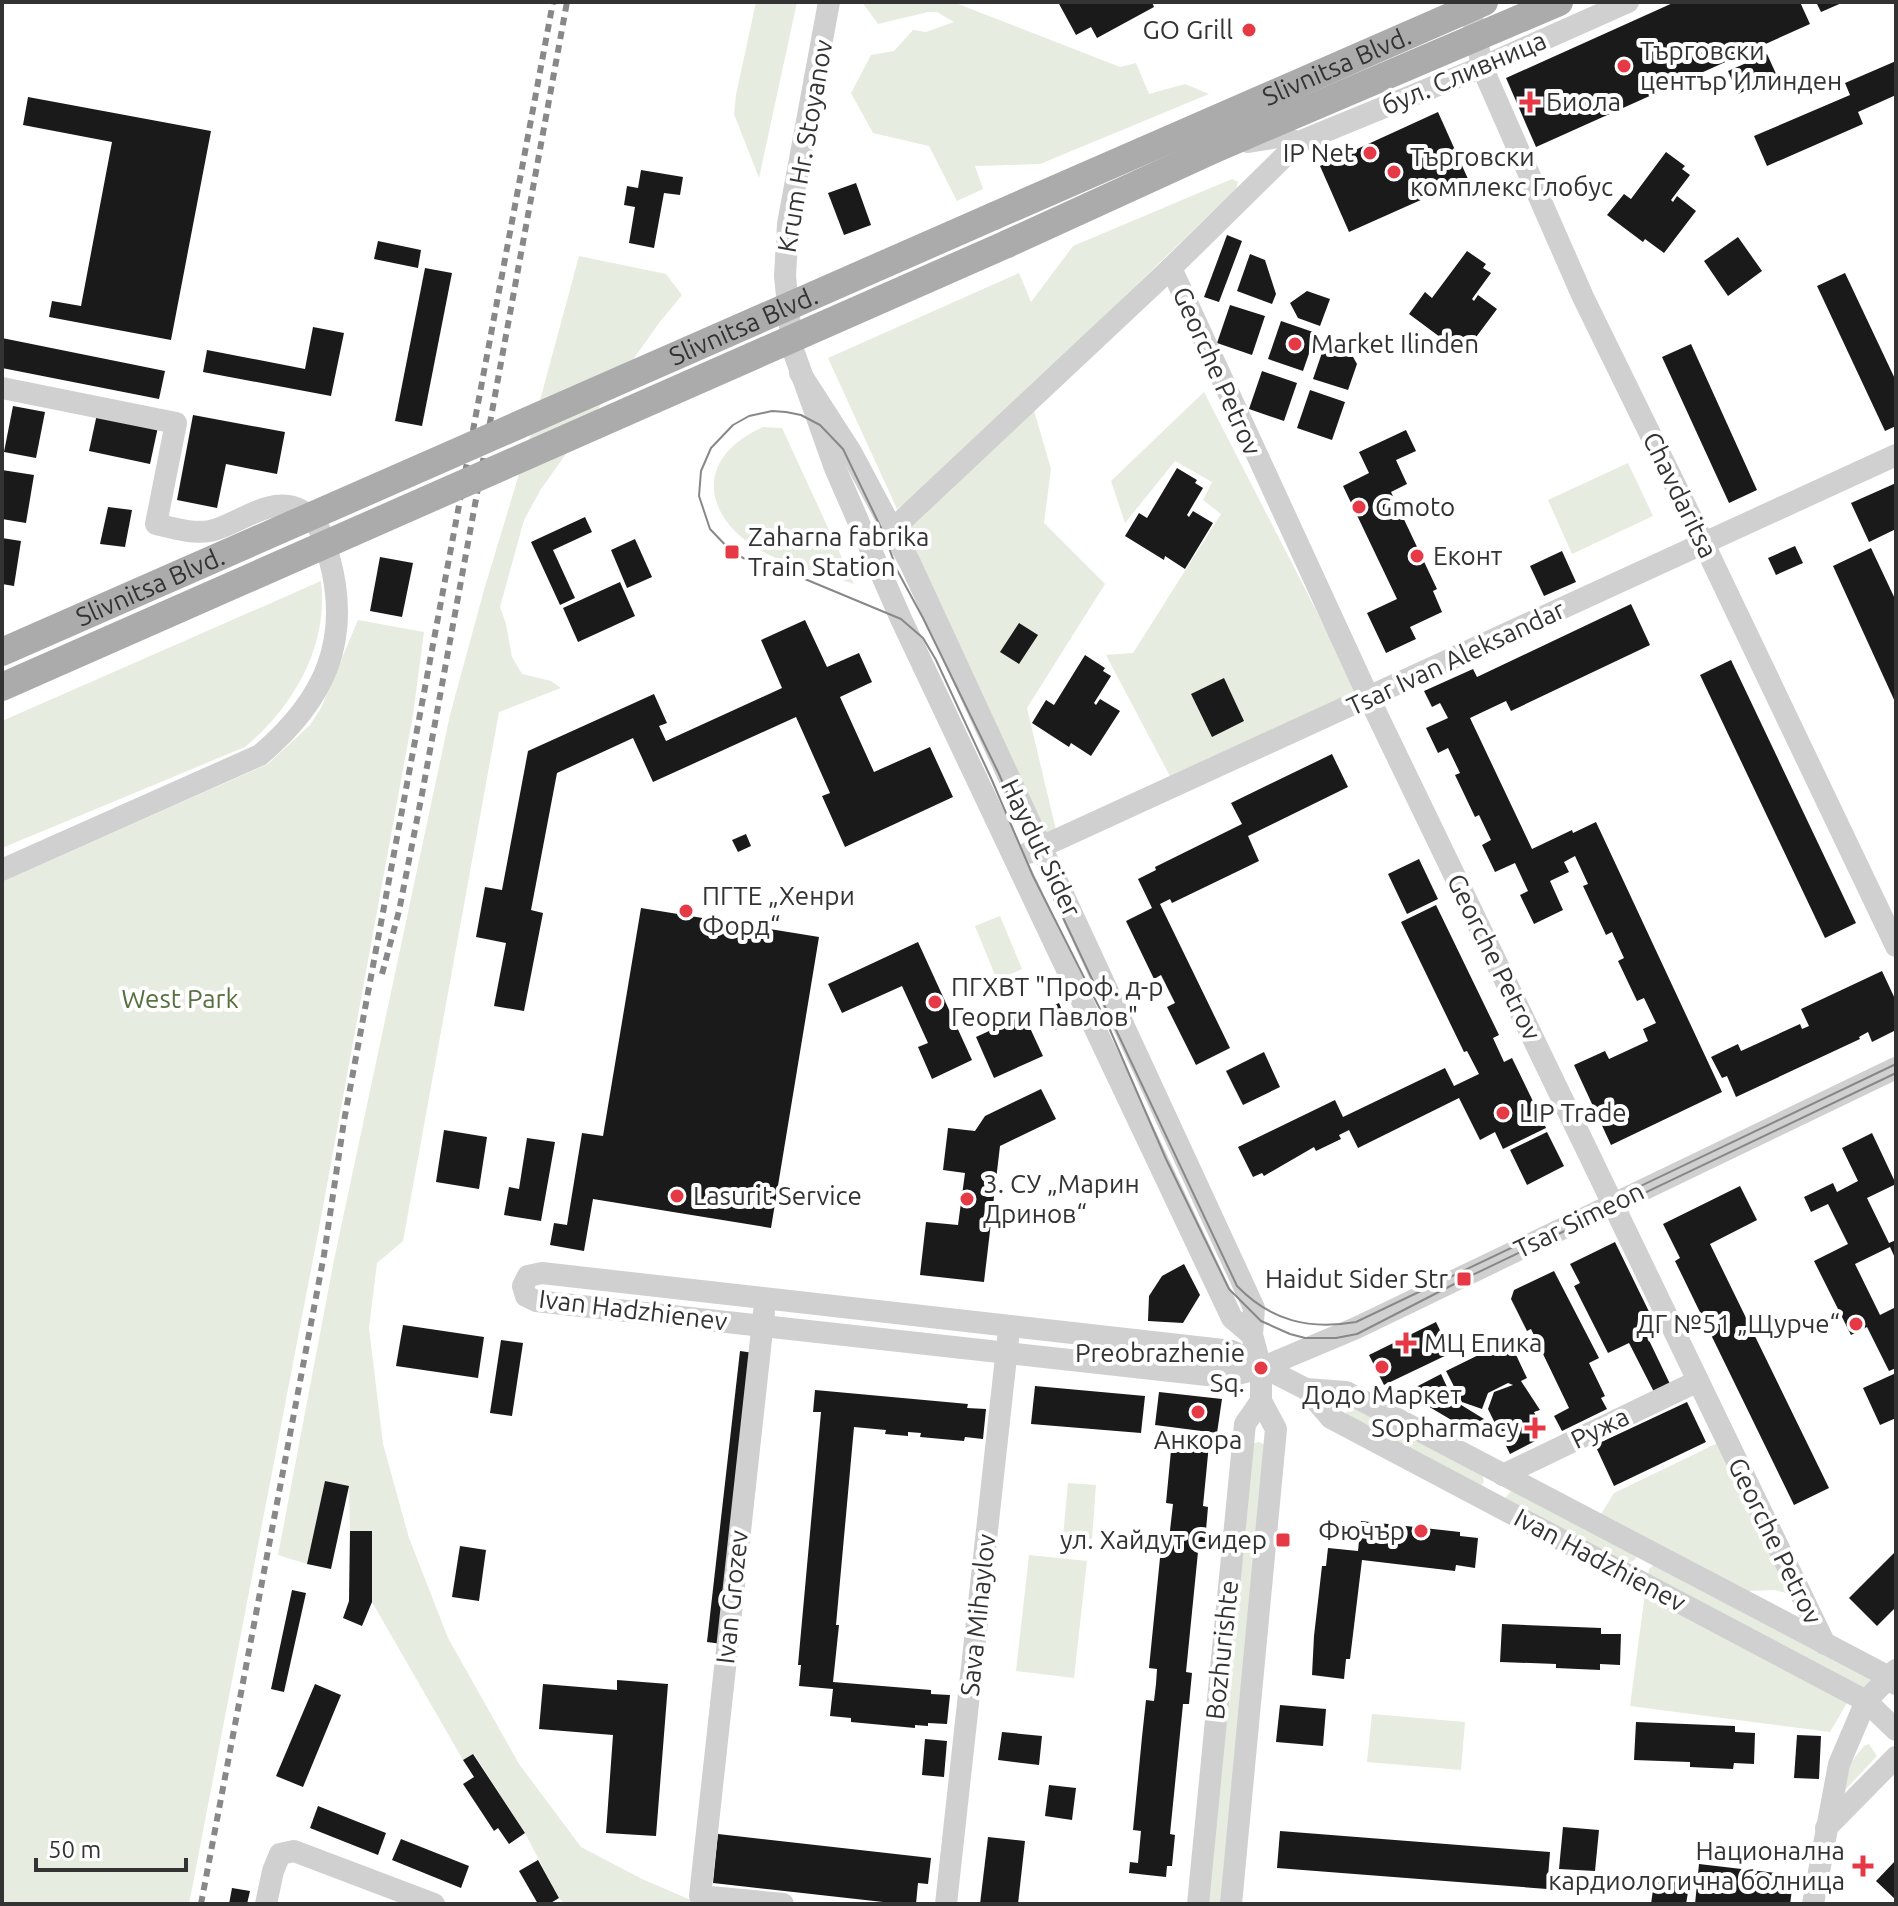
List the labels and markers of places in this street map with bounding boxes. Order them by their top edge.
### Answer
place label: GO Grill [1143,15,1233,44]
marker: GO Grill [1240,21,1258,39]
place label: Търговски център Илинден [1640,36,1842,95]
marker: Търговски център Илинден [1615,57,1633,75]
place label: Биола [1546,87,1621,116]
marker: Биола [1521,93,1539,111]
place label: IP Net [1283,138,1354,167]
place label: Търговски комплекс Глобус [1410,142,1613,201]
marker: IP Net [1361,144,1379,162]
marker: Търговски комплекс Глобус [1385,163,1403,181]
place label: Market Ilinden [1311,329,1479,358]
marker: Market Ilinden [1286,335,1304,353]
place label: Gmoto [1375,492,1455,521]
marker: Gmoto [1350,498,1368,516]
place label: Zaharna fabrika Train Station [748,522,929,581]
place label: Еконт [1433,541,1503,570]
marker: Zaharna fabrika Train Station [723,543,741,561]
marker: Еконт [1408,547,1426,565]
place label: ПГТЕ „Хенри Форд“ [702,881,855,940]
marker: ПГТЕ „Хенри Форд“ [677,902,695,920]
place label: ПГХВТ "Проф. д-р Георги Павлов" [951,972,1164,1031]
marker: ПГХВТ "Проф. д-р Георги Павлов" [926,993,944,1011]
place label: LIP Trade [1519,1098,1627,1127]
marker: LIP Trade [1494,1104,1512,1122]
place label: 3. СУ „Марин Дринов“ [983,1169,1140,1228]
place label: Lasurit Service [693,1181,862,1210]
marker: Lasurit Service [668,1187,686,1205]
marker: 3. СУ „Марин Дринов“ [958,1190,976,1208]
place label: Haidut Sider Str [1265,1264,1448,1293]
marker: Haidut Sider Str [1455,1270,1473,1288]
place label: ДГ №51 „Щурче“ [1636,1309,1840,1338]
marker: ДГ №51 „Щурче“ [1847,1315,1865,1333]
place label: МЦ Епика [1424,1328,1542,1357]
marker: МЦ Епика [1395,1332,1417,1354]
place label: Preobrazhenie Sq. [1075,1338,1245,1397]
marker: Додо Маркет [1373,1358,1391,1376]
marker: Preobrazhenie Sq. [1252,1359,1270,1377]
place label: Додо Маркет [1302,1380,1462,1409]
marker: Анкора [1189,1403,1207,1421]
place label: SOpharmacy [1371,1413,1519,1442]
marker: SOpharmacy [1526,1419,1544,1437]
place label: Анкора [1154,1425,1242,1454]
place label: Фючър [1318,1516,1405,1545]
marker: Фючър [1412,1522,1430,1540]
place label: ул. Хайдут Сидер [1060,1525,1267,1554]
marker: ул. Хайдут Сидер [1274,1531,1292,1549]
place label: Национална кардиологична болница [1548,1836,1845,1895]
marker: Национална кардиологична болница [1852,1855,1874,1877]

